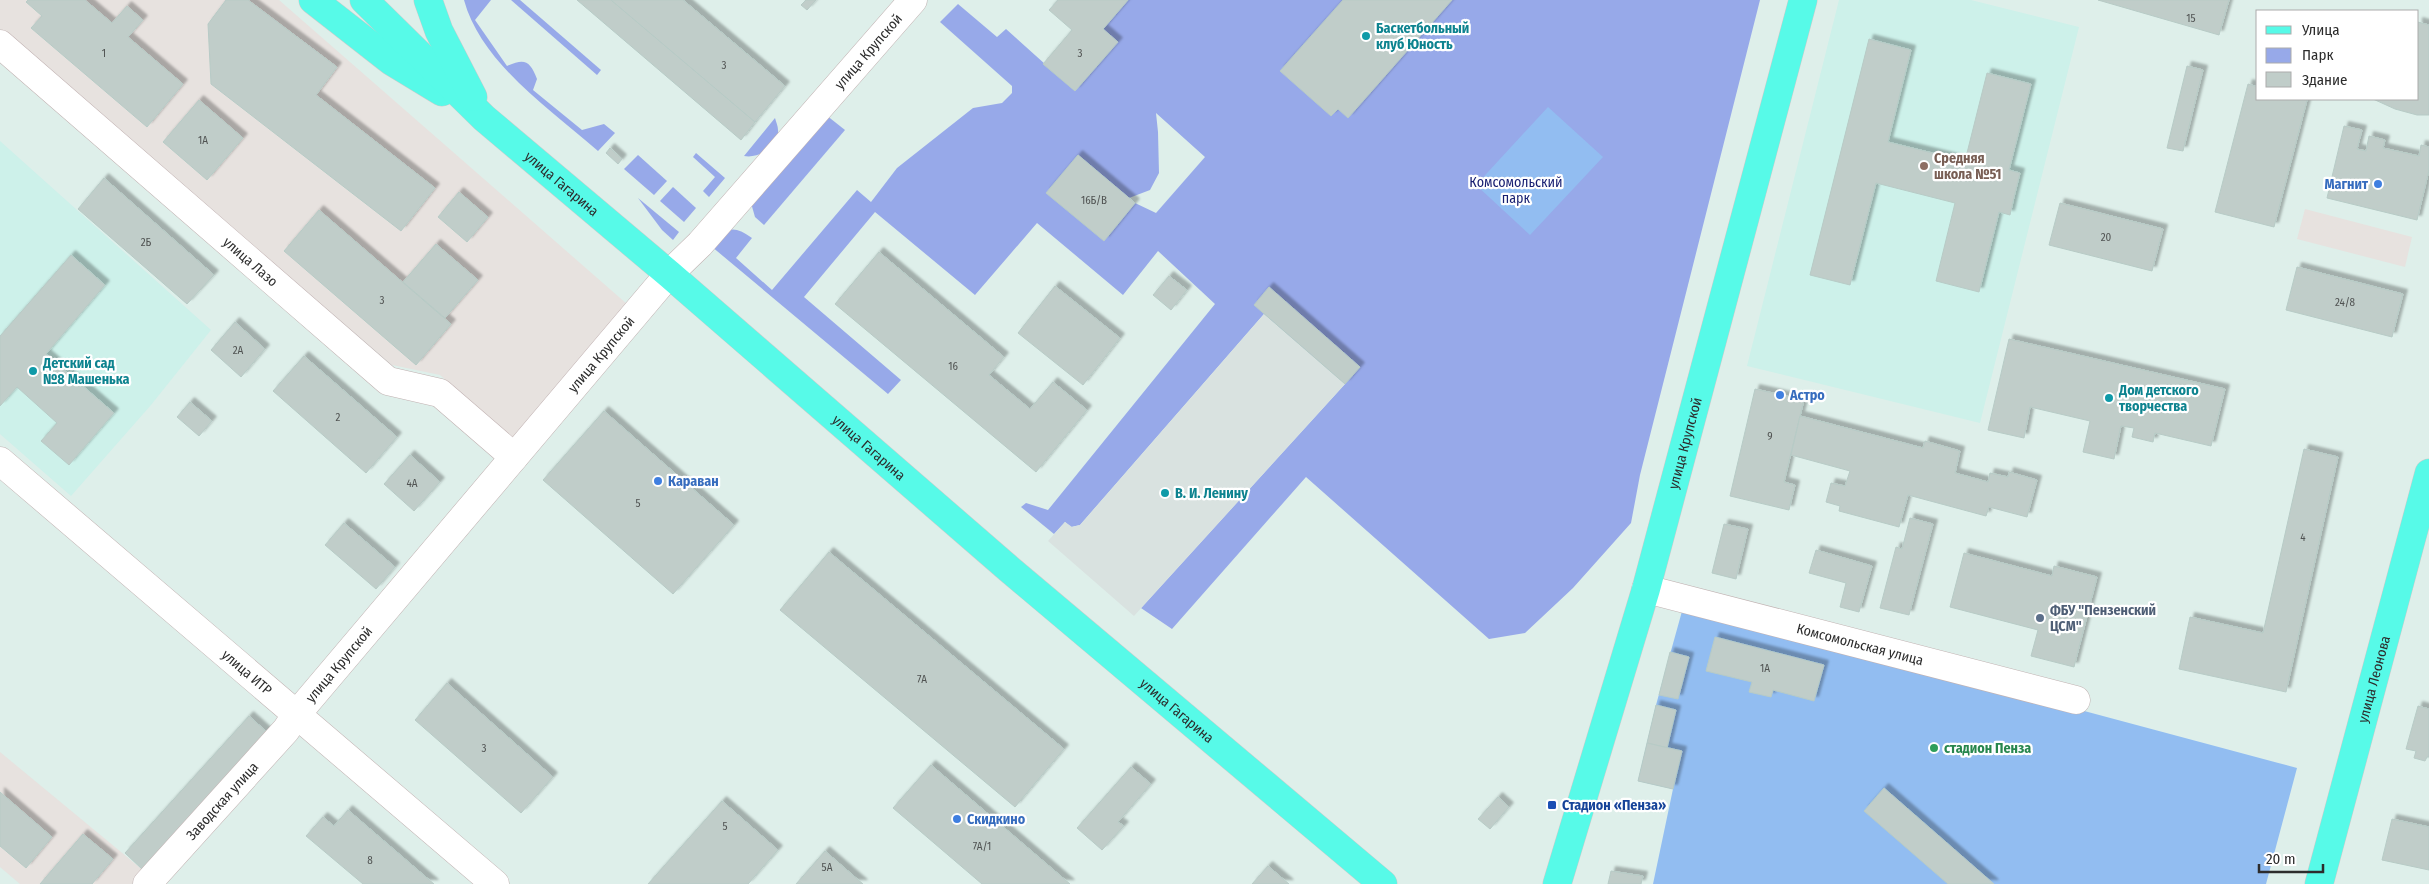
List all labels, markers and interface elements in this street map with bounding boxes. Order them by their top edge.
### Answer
legend [2256,10,2419,100]
street label: улица Крупской [831,11,906,93]
house number: 15 [2186,12,2196,25]
place label: Баскетбольный клуб Юность [1376,20,1469,53]
text: Улица [2301,21,2340,39]
marker: Баскетбольный клуб Юность [1360,30,1372,42]
text: Парк [2302,46,2333,64]
house number: 1 [102,47,106,60]
house number: 3 [1078,47,1083,60]
house number: 3 [722,59,727,72]
text: Здание [2302,71,2348,89]
house number: 1А [198,134,208,147]
street label: улица Гагарина [521,148,602,220]
place label: Средняя школа №51 [1934,150,2002,183]
marker: Средняя школа №51 [1918,160,1930,172]
park label: Комсомольский парк [1469,174,1563,207]
place label: Магнит [2325,176,2369,193]
marker: Магнит [2372,178,2384,190]
house number: 16Б/В [1081,194,1107,207]
house number: 20 [2101,231,2112,244]
street label: улица Лазо [219,234,281,290]
house number: 2Б [141,236,152,249]
house number: 3 [380,294,385,307]
house number: 24/8 [2335,296,2356,309]
street label: улица Крупской [565,313,638,396]
house number: 2А [233,344,244,357]
place label: Детский сад №8 Машенька [42,355,130,388]
house number: 16 [948,360,958,373]
marker: Детский сад №8 Машенька [27,365,39,377]
place label: Дом детского творчества [2118,382,2199,415]
place label: Астро [1789,387,1825,404]
marker: Астро [1774,389,1786,401]
marker: Дом детского творчества [2103,392,2115,404]
street label: улица Крупской [1665,396,1706,491]
house number: 2 [336,411,341,424]
street label: улица Гагарина [829,411,909,484]
house number: 9 [1767,430,1773,443]
place label: Караван [668,473,719,490]
marker: Караван [652,475,664,487]
house number: 4А [406,477,418,490]
place label: В. И. Ленину [1175,485,1248,502]
marker: В. И. Ленину [1159,487,1171,499]
house number: 5 [635,497,641,510]
house number: 4 [2300,531,2306,544]
place label: ФБУ "Пензенский ЦСМ" [2050,602,2156,635]
marker: ФБУ "Пензенский ЦСМ" [2034,612,2046,624]
street label: Комсомольская улица [1795,620,1925,669]
street label: улица Крупской [302,623,376,706]
street label: улица Леонова [2355,634,2394,725]
street label: улица ИТР [218,646,275,699]
house number: 1А [1760,662,1770,675]
house number: 7А [917,673,927,686]
street label: улица Гагарина [1136,675,1217,747]
place label: стадион Пенза [1944,740,2031,757]
house number: 3 [482,742,487,755]
marker: стадион Пенза [1928,742,1940,754]
street label: Заводская улица [183,759,262,844]
place label: Стадион «Пенза» [1562,797,1666,814]
marker: Стадион «Пенза» [1546,799,1558,811]
place label: Скидкино [967,811,1026,828]
marker: Скидкино [951,813,963,825]
house number: 5 [722,820,728,833]
house number: 7A/1 [973,840,991,853]
scale bar [2259,842,2323,874]
text: 20 m [2266,850,2296,868]
house number: 8 [367,854,373,867]
house number: 5А [822,861,833,874]

